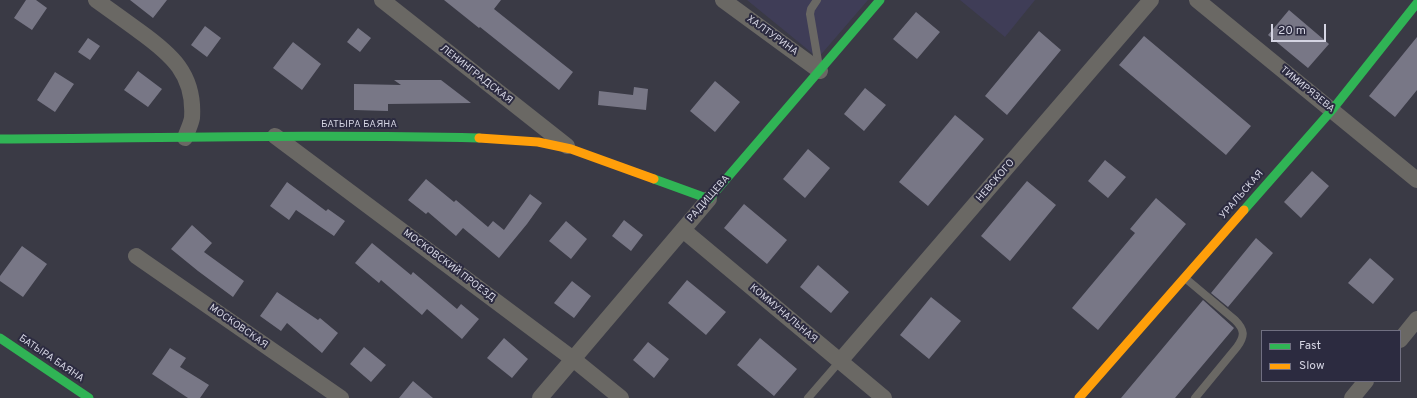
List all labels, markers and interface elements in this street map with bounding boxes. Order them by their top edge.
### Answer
street label: ХАЛТУРИНА [744,13,800,59]
scale bar [1273,16,1328,42]
text: 20 m [1278,23,1306,39]
street label: ЛЕНИНГРАДСКАЯ [437,43,515,107]
street label: ТИМИРЯЗЕВА [1277,64,1337,116]
street label: БАТЫРА БАЯНА [321,119,397,131]
street label: НЕВСКОГО [974,157,1018,205]
street label: УРАЛЬСКАЯ [1218,168,1266,222]
street label: РАДИЩЕВА [685,173,733,225]
street label: МОСКОВСКИЙ ПРОЕЗД [400,227,498,305]
street label: КОММУНАЛЬНАЯ [747,282,819,346]
street label: МОСКОВСКАЯ [206,302,270,352]
legend [1261,330,1401,382]
street label: БАТЫРА БАЯНА [16,333,86,385]
text: Fast [1299,338,1321,354]
text: Slow [1299,358,1325,374]

